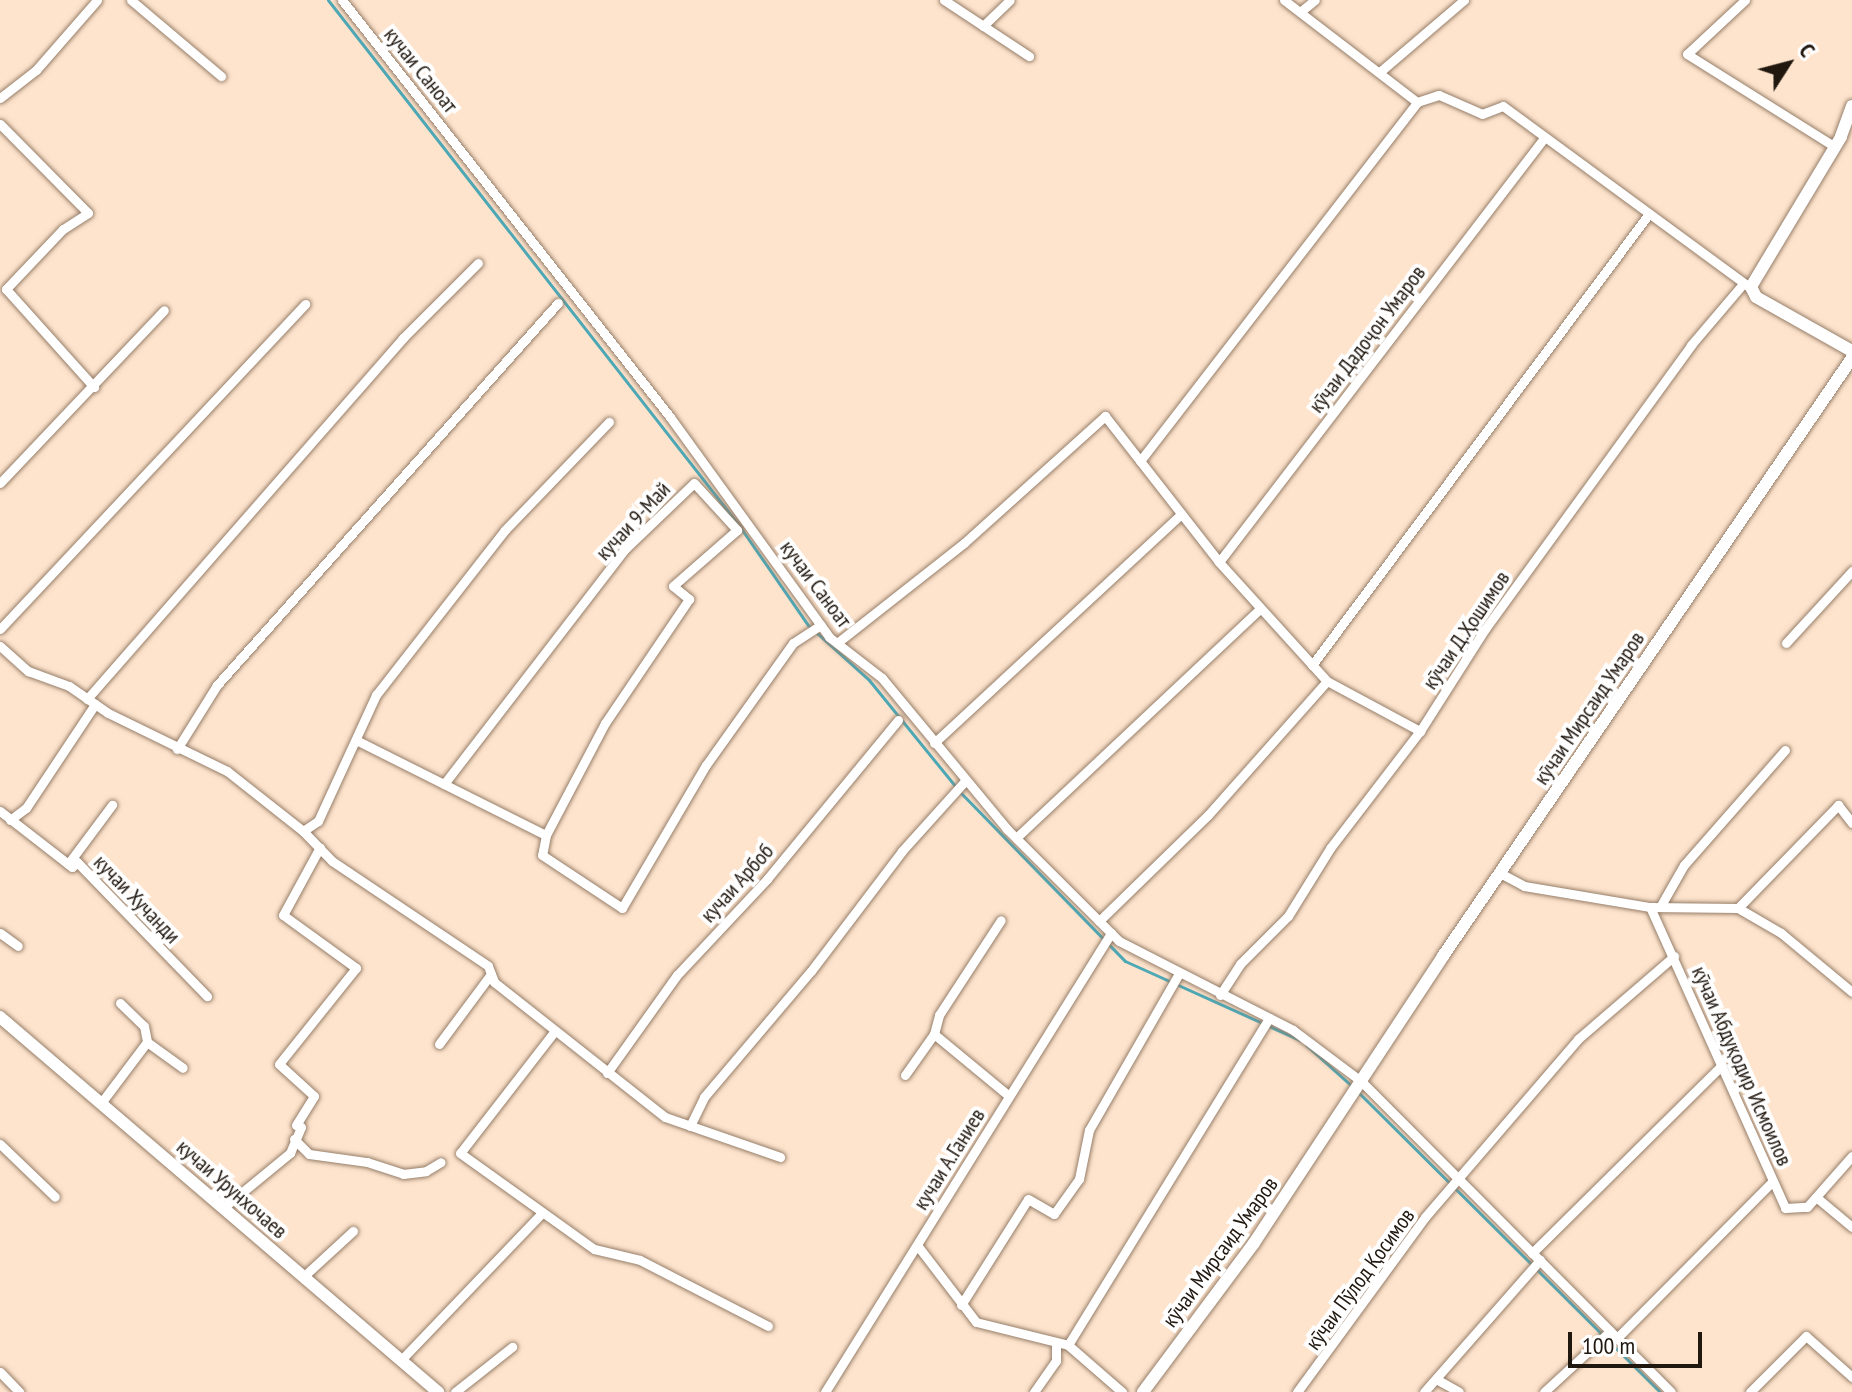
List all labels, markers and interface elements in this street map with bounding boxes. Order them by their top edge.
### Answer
street label: кучаи Саноат [379,22,463,118]
north arrow [1748,24,1828,104]
text: С [1793,38,1822,62]
street label: кӯчаи Дадоҷон Умаров [1303,260,1431,418]
street label: кучаи 9-Май [590,476,676,566]
street label: кучаи Саноат [775,535,857,633]
street label: кӯчаи Д.Ҳошимов [1417,566,1515,694]
street label: кӯчаи Мирсаид Умаров [1528,626,1650,790]
street label: кучаи Арбоб [695,838,779,928]
street label: кучаи Хучанди [88,849,186,949]
street label: кӯчаи Абдуқодир Исмоилов [1686,962,1798,1170]
street label: кучаи А.Ганиев [907,1103,991,1215]
street label: кучаи Урунхочаев [171,1134,293,1244]
street label: кӯчаи Мирсаид Умаров [1157,1172,1283,1332]
street label: кӯчаи Пӯлод Қосимов [1300,1203,1420,1355]
scale bar [1572,1316,1706,1366]
text: 100 m [1582,1330,1635,1361]

